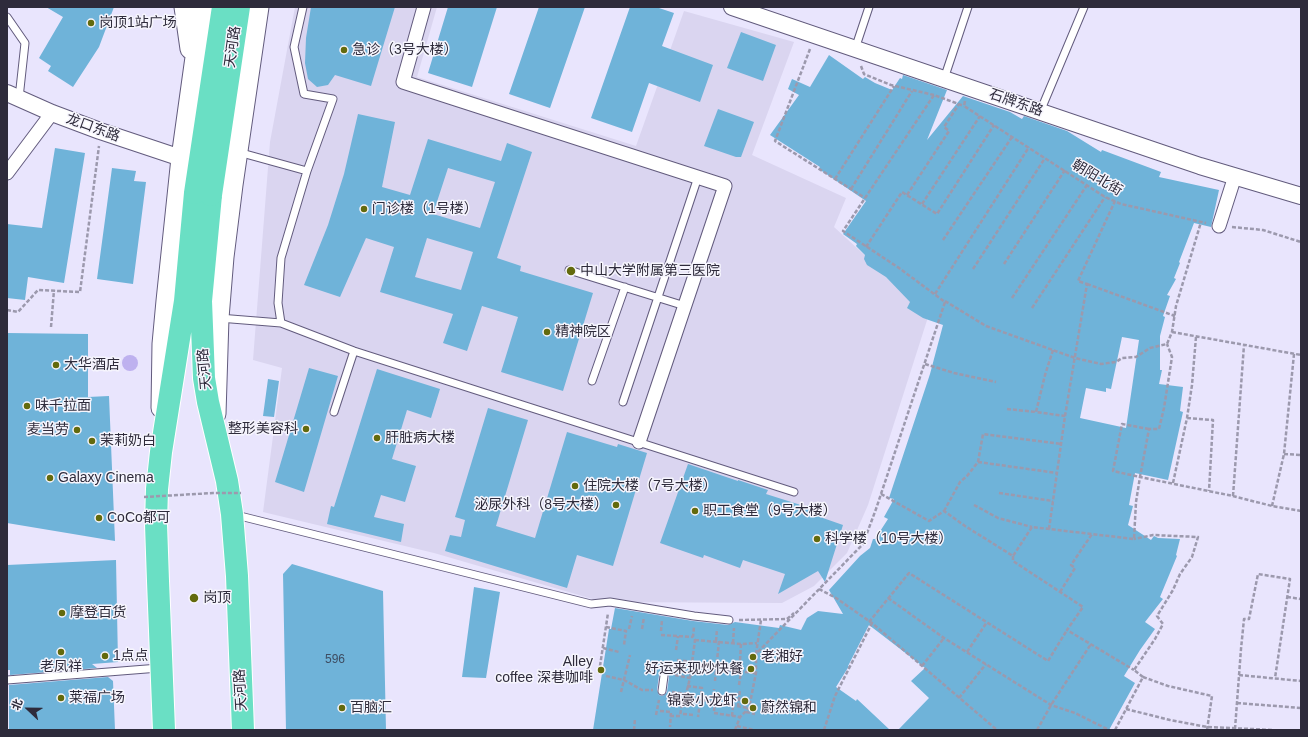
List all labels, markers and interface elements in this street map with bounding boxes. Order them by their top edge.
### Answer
place label: 岗顶1站广场 [99,15,177,31]
marker: 岗顶1站广场 [86,18,96,28]
street label: 天河路 [222,25,244,69]
place label: 急诊（3号大楼） [352,42,458,58]
marker: 急诊（3号大楼） [339,45,349,55]
street label: 石牌东路 [987,86,1045,120]
street label: 龙口东路 [64,111,122,145]
street label: 朝阳北街 [1069,156,1125,200]
place label: 门诊楼（1号楼） [372,201,478,217]
marker: 门诊楼（1号楼） [359,204,369,214]
place label: 中山大学附属第三医院 [580,263,720,279]
marker: 中山大学附属第三医院 [565,265,577,277]
place label: 精神院区 [555,324,611,340]
marker: 精神院区 [542,327,552,337]
street label: 天河路 [195,347,215,391]
place label: 大华酒店 [64,357,120,373]
marker: 大华酒店 [51,360,61,370]
place label: 味千拉面 [35,398,91,414]
marker: 味千拉面 [22,401,32,411]
place label: 整形美容科 [228,421,298,437]
place label: 麦当劳 [27,422,69,438]
marker: 整形美容科 [301,424,311,434]
marker: 麦当劳 [72,425,82,435]
place label: 肝脏病大楼 [385,430,455,446]
place label: 茉莉奶白 [100,433,156,449]
marker: 肝脏病大楼 [372,433,382,443]
marker: 茉莉奶白 [87,436,97,446]
place label: Galaxy Cinema [58,470,154,486]
marker: Galaxy Cinema [45,473,55,483]
place label: 住院大楼（7号大楼） [583,478,717,494]
marker: 住院大楼（7号大楼） [570,481,580,491]
place label: 泌尿外科（8号大楼） [474,497,608,513]
marker: 泌尿外科（8号大楼） [611,500,621,510]
place label: 职工食堂（9号大楼） [703,503,837,519]
marker: 职工食堂（9号大楼） [690,506,700,516]
place label: CoCo都可 [107,510,171,526]
marker: CoCo都可 [94,513,104,523]
place label: 科学楼（10号大楼） [825,531,953,547]
marker: 科学楼（10号大楼） [812,534,822,544]
place label: 岗顶 [203,590,231,606]
marker: 岗顶 [188,592,200,604]
place label: 摩登百货 [70,605,126,621]
marker: 摩登百货 [57,608,67,618]
marker: 老凤祥 [56,647,66,657]
place label: 1点点 [113,648,149,664]
place label: 老湘好 [761,649,803,665]
marker: 1点点 [100,651,110,661]
marker: 老湘好 [748,652,758,662]
house number: 596 [325,653,345,667]
place label: Alley coffee 深巷咖啡 [495,654,593,686]
place label: 老凤祥 [40,659,82,675]
place label: 好运来现炒快餐 [645,661,743,677]
marker: 好运来现炒快餐 [746,664,756,674]
marker: Alley coffee 深巷咖啡 [596,665,606,675]
street label: 天河路 [232,669,250,711]
north arrow [8,689,48,729]
place label: 莱福广场 [69,690,125,706]
marker: 莱福广场 [56,693,66,703]
place label: 锦豪小龙虾 [667,693,737,709]
marker: 锦豪小龙虾 [740,696,750,706]
text: 北 [9,697,24,712]
place label: 百脑汇 [350,700,392,716]
place label: 蔚然锦和 [761,700,817,716]
marker: 百脑汇 [337,703,347,713]
marker: 蔚然锦和 [748,703,758,713]

